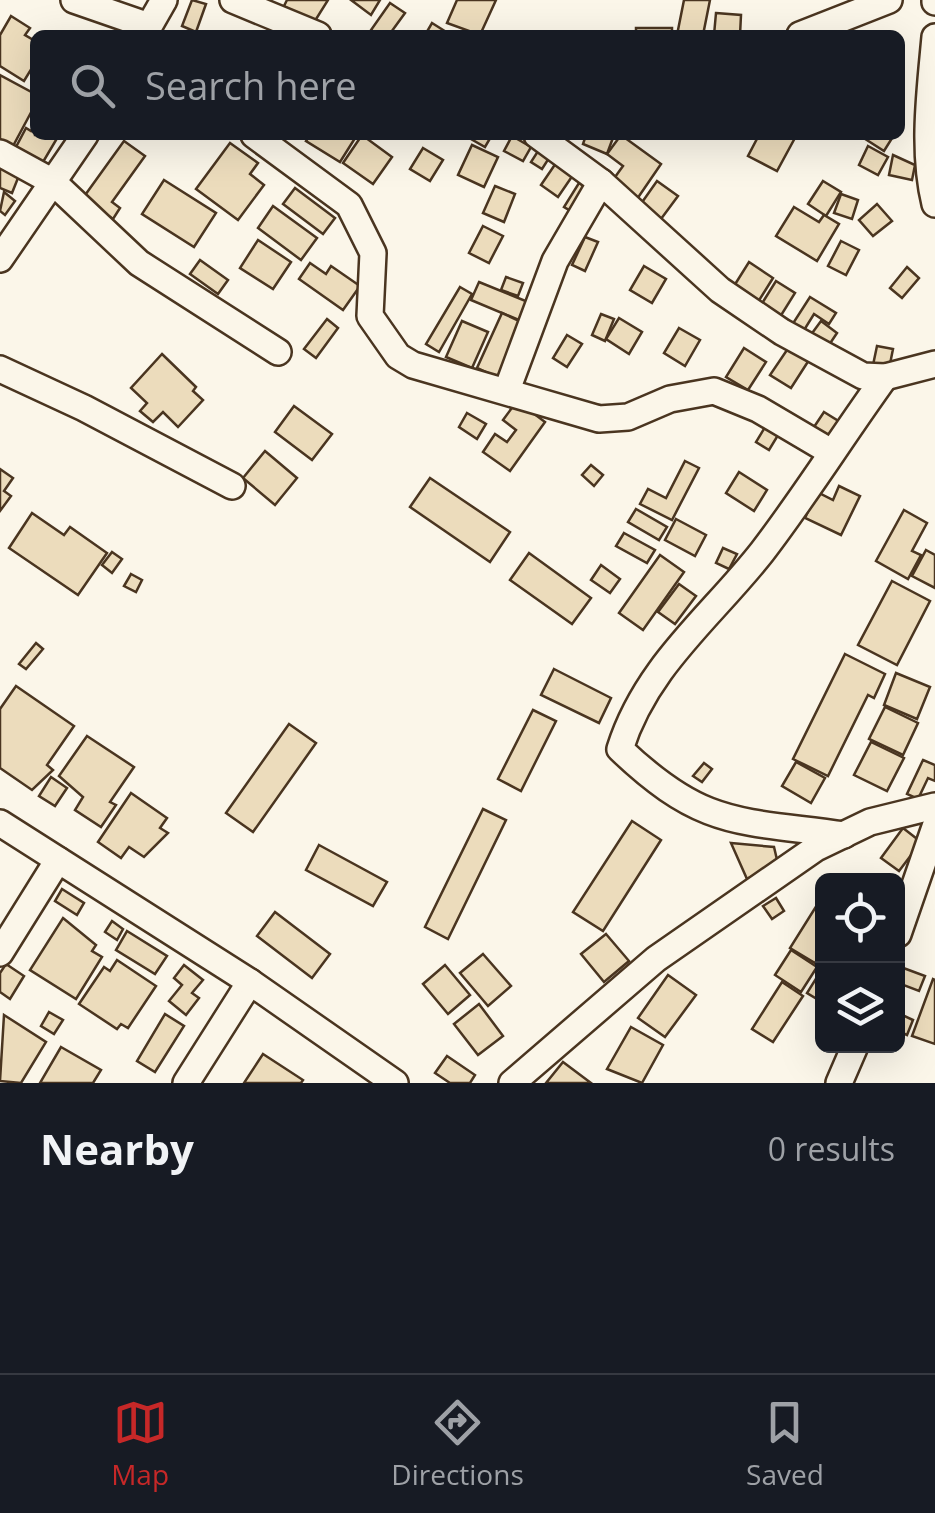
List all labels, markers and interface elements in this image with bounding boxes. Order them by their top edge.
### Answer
search box [30,30,905,140]
icon: search [65,58,120,113]
text: Search here [145,59,357,111]
map controls [815,873,905,1053]
button: locate [815,873,905,963]
button: layers [815,963,905,1053]
text: Nearby [40,1120,194,1177]
text: 0 results [768,1127,895,1170]
tab: Map [111,1395,169,1493]
tab: Directions [391,1395,524,1493]
tab: Saved [746,1395,824,1493]

